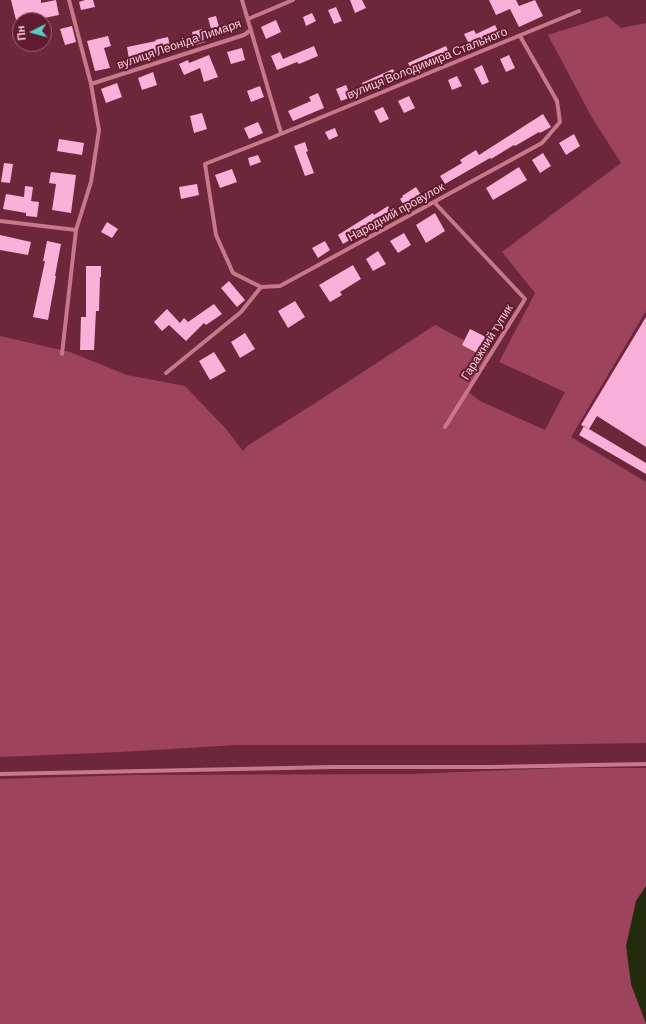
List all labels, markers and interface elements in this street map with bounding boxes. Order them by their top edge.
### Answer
north arrow [12,12,52,52]
street label: вулиця Леоніда Лимаря [115,16,243,72]
street label: вулиця Володимира Стального [345,24,509,102]
text: Пн [13,25,28,41]
street label: Народний провулок [345,179,447,245]
street label: Гаражний тупик [458,302,516,382]

